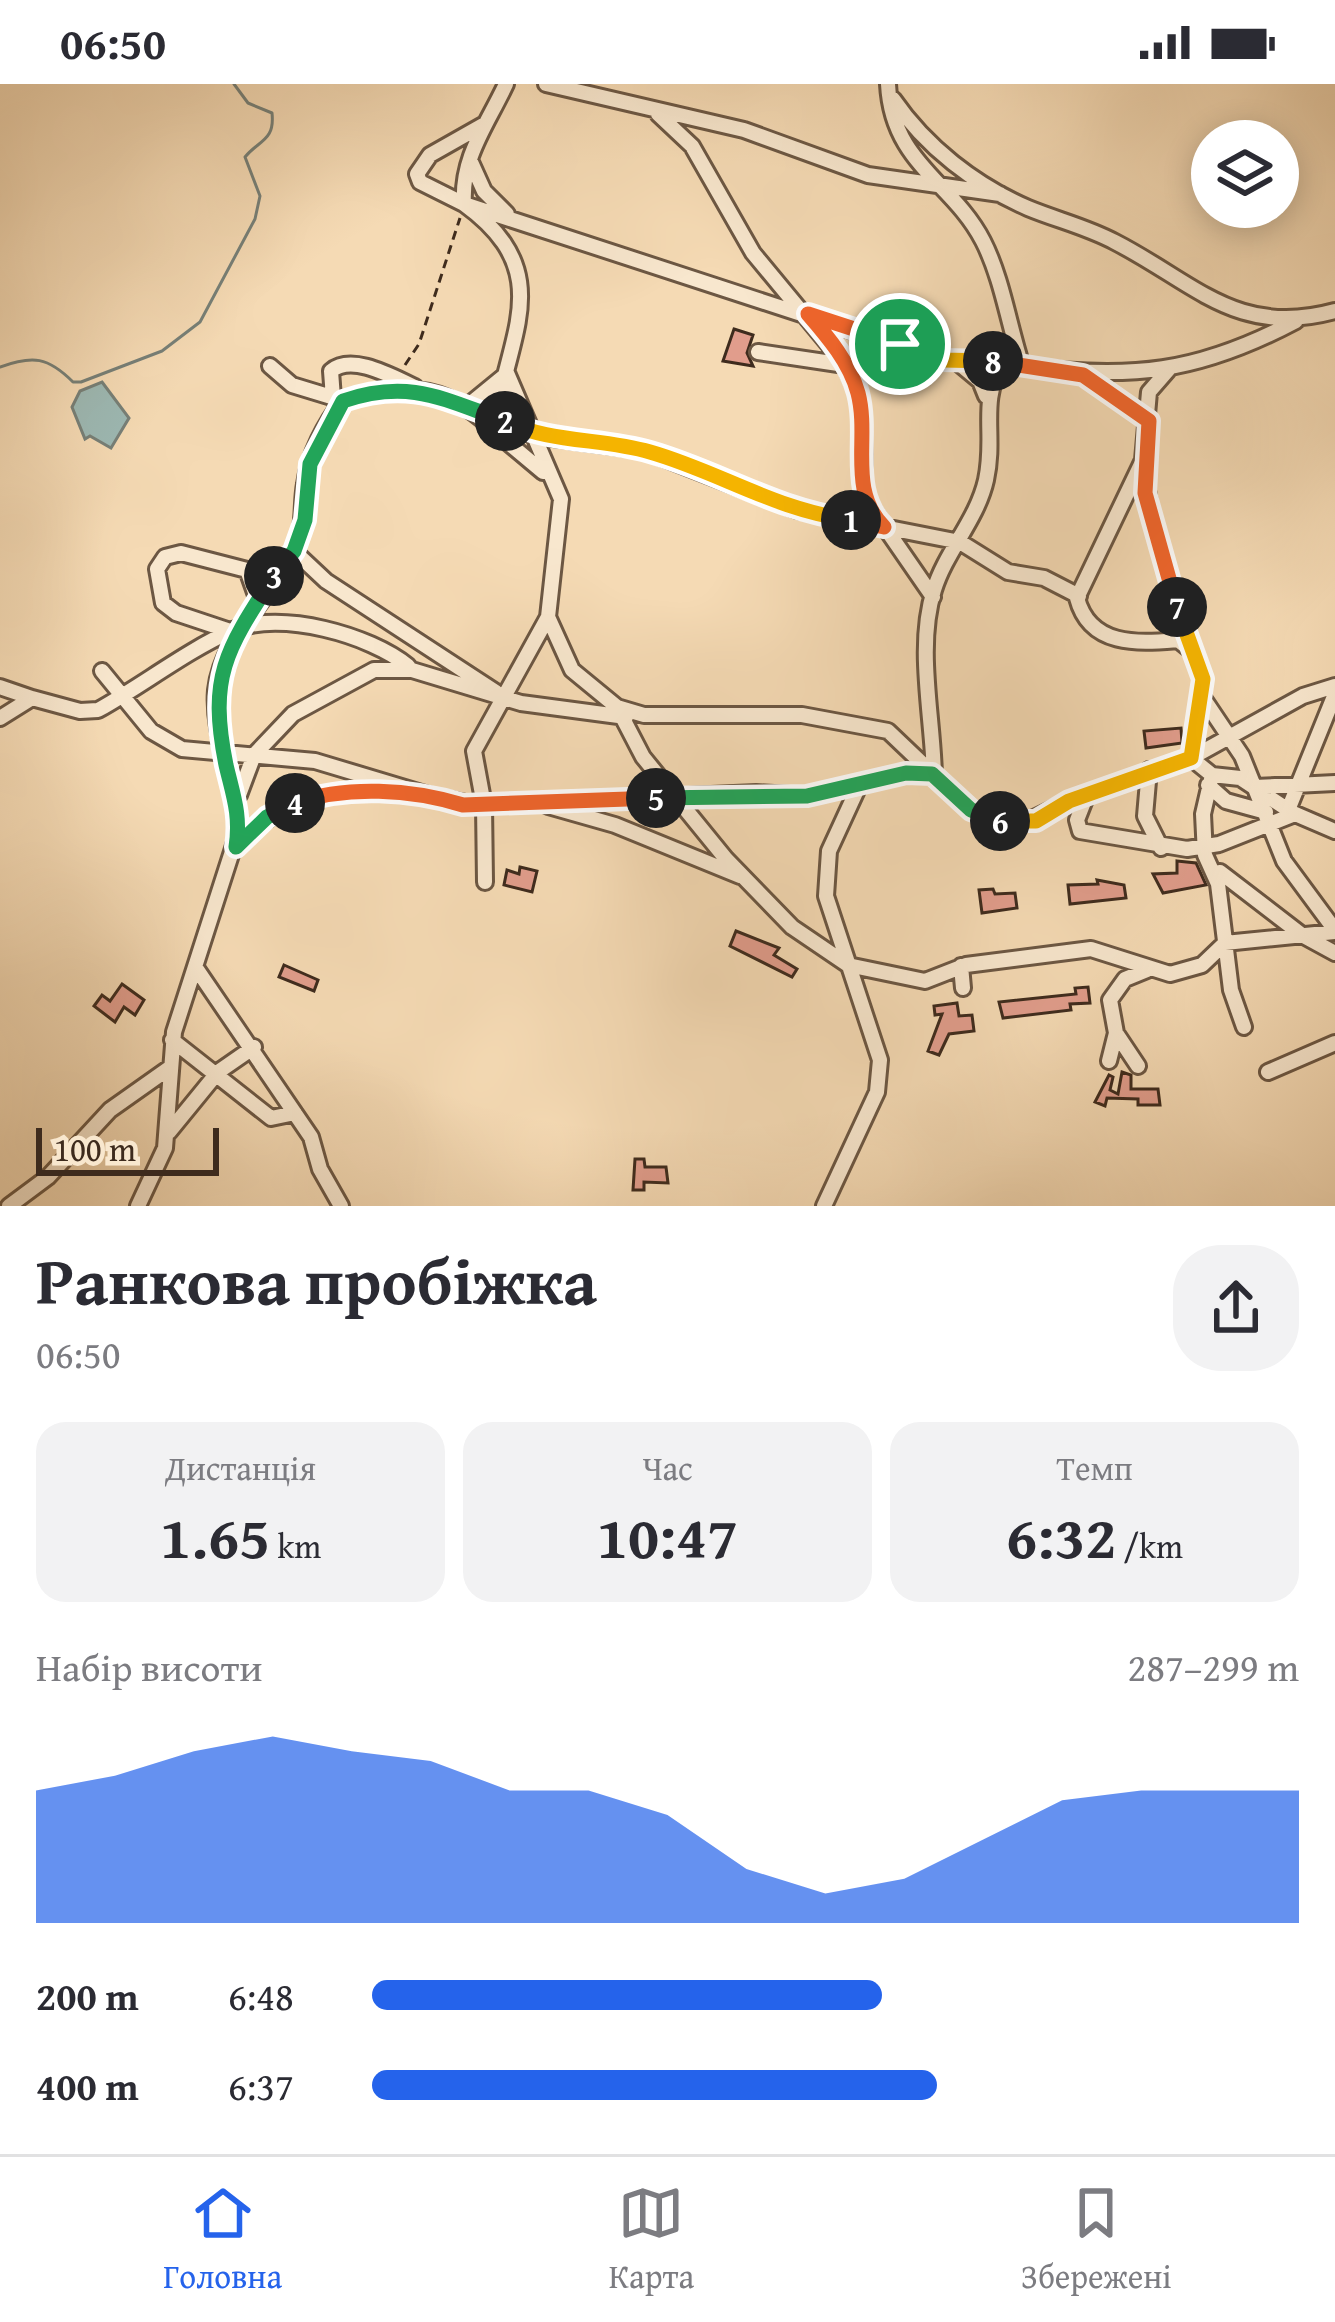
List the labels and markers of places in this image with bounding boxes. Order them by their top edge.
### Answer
pin [849,293,951,395]
pin: 8 [963,331,1023,391]
pin: 2 [475,391,535,451]
pin: 1 [821,490,881,550]
pin: 3 [244,546,304,606]
pin: 7 [1147,577,1207,637]
pin: 5 [626,768,686,828]
pin: 4 [265,773,325,833]
pin: 6 [970,791,1030,851]

